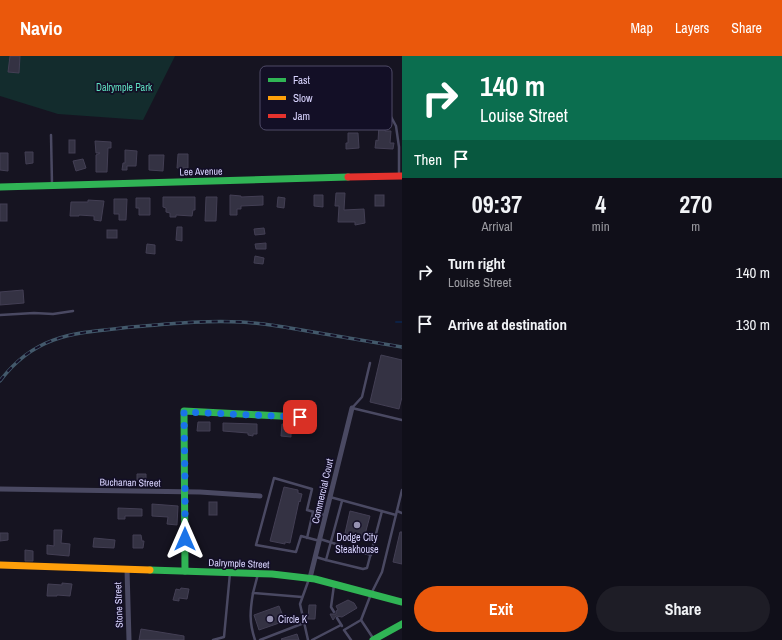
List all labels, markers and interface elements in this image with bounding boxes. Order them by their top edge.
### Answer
text: Navio [20,15,62,41]
text: Map [631,19,653,37]
text: Layers [675,19,709,37]
text: Share [731,19,762,37]
legend [260,66,392,130]
text: 140 m [480,67,545,105]
icon: right [414,72,466,124]
text: Fast [293,73,311,87]
park label: Dalrymple Park [96,81,153,94]
text: Slow [293,91,313,105]
text: Louise Street [480,103,568,128]
text: Jam [293,109,310,123]
icon: arrive [450,148,472,170]
text: Then [414,149,442,170]
street label: Lee Avenue [179,165,223,178]
text: 09:37 [472,188,522,220]
text: 4 [595,188,606,220]
text: 270 [679,188,712,220]
text: Arrival [482,218,512,235]
text: min [592,218,610,235]
text: m [691,218,700,235]
text: Turn right [448,253,505,274]
icon: right [414,261,436,283]
text: 140 m [736,262,770,283]
text: Louise Street [448,274,511,291]
icon: arrive [414,313,436,335]
text: Arrive at destination [448,314,567,335]
text: 130 m [736,314,770,335]
pin [283,400,317,434]
icon: arrive [289,406,311,428]
street label: Commercial Court [309,457,336,525]
street label: Buchanan Street [99,475,161,490]
position arrow [164,518,206,560]
marker: Dodge City Steakhouse [352,520,362,530]
place label: Dodge City Steakhouse [335,531,379,556]
street label: Dalrymple Street [208,556,270,571]
street label: Stone Street [111,581,126,628]
button: Exit [414,586,588,632]
button: Share [596,586,770,632]
place label: Circle K [278,613,308,626]
marker: Circle K [265,614,275,624]

